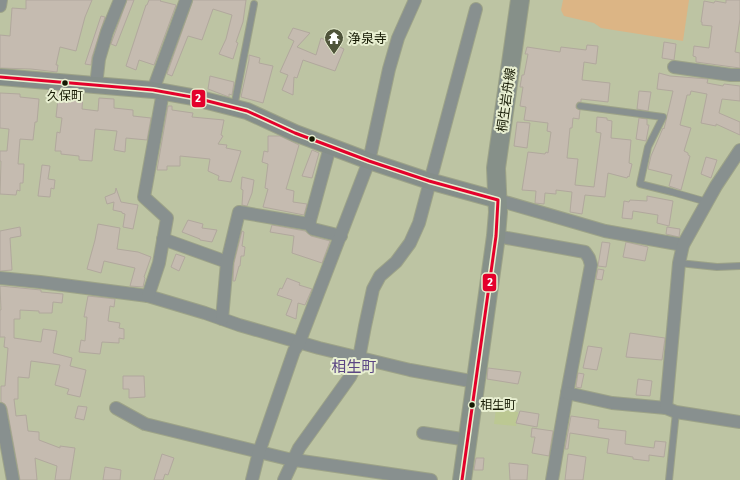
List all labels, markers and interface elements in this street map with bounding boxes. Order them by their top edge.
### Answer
temple icon: 浄泉寺 [323,27,345,55]
place label: 浄泉寺 [348,31,387,46]
street label: 桐生岩舟線 [494,67,518,133]
marker: 久保町 [60,78,70,88]
place label: 久保町 [47,89,83,103]
line badge: 2 [191,89,206,108]
text: 2 [195,92,201,105]
unlabelled marker [307,134,317,144]
line badge: 2 [482,273,497,292]
text: 2 [487,276,493,289]
district label: 相生町 [331,358,377,376]
place label: 相生町 [480,398,516,412]
marker: 相生町 [467,400,477,410]

